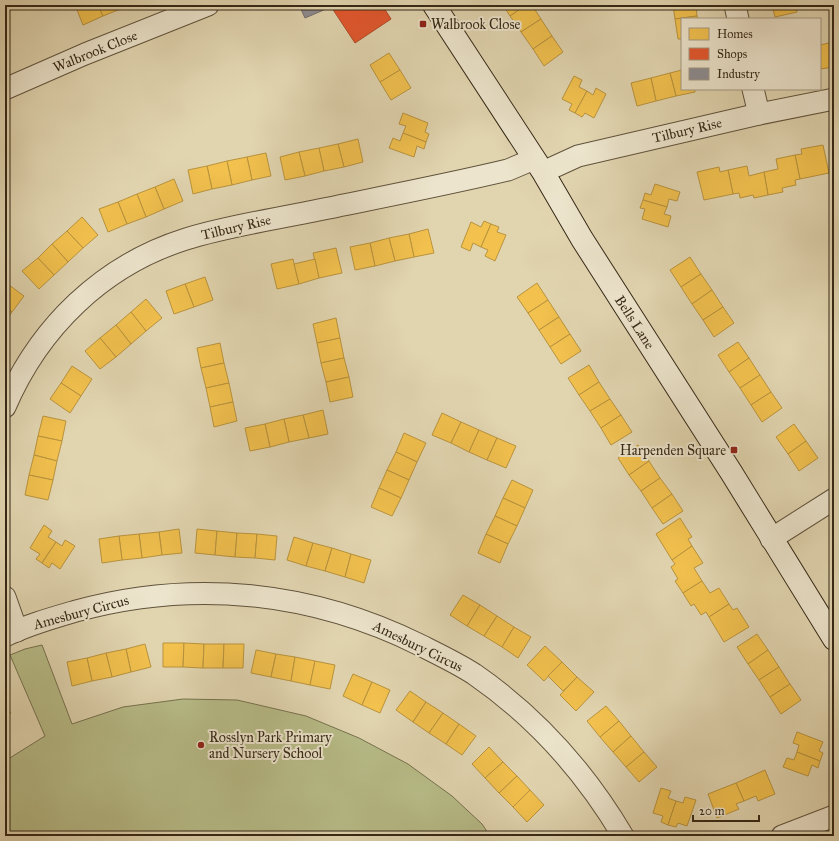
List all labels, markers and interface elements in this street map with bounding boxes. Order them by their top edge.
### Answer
place label: Walbrook Close [431,16,521,33]
legend [681,18,821,90]
marker: Walbrook Close [418,19,428,29]
street label: Walbrook Close [51,27,140,76]
text: Homes [717,27,753,41]
text: Shops [717,47,747,61]
text: Industry [717,67,760,81]
street label: Tilbury Rise [651,114,724,147]
street label: Tilbury Rise [200,211,273,244]
street label: Bells Lane [611,292,658,352]
place label: Harpenden Square [620,442,726,460]
marker: Harpenden Square [729,445,739,455]
street label: Amesbury Circus [31,592,131,634]
street label: Amesbury Circus [369,617,466,676]
place label: Rosslyn Park Primary and Nursery School [209,729,332,762]
marker: Rosslyn Park Primary and Nursery School [196,740,206,750]
scale bar [693,797,759,823]
text: 20 m [699,804,725,818]

